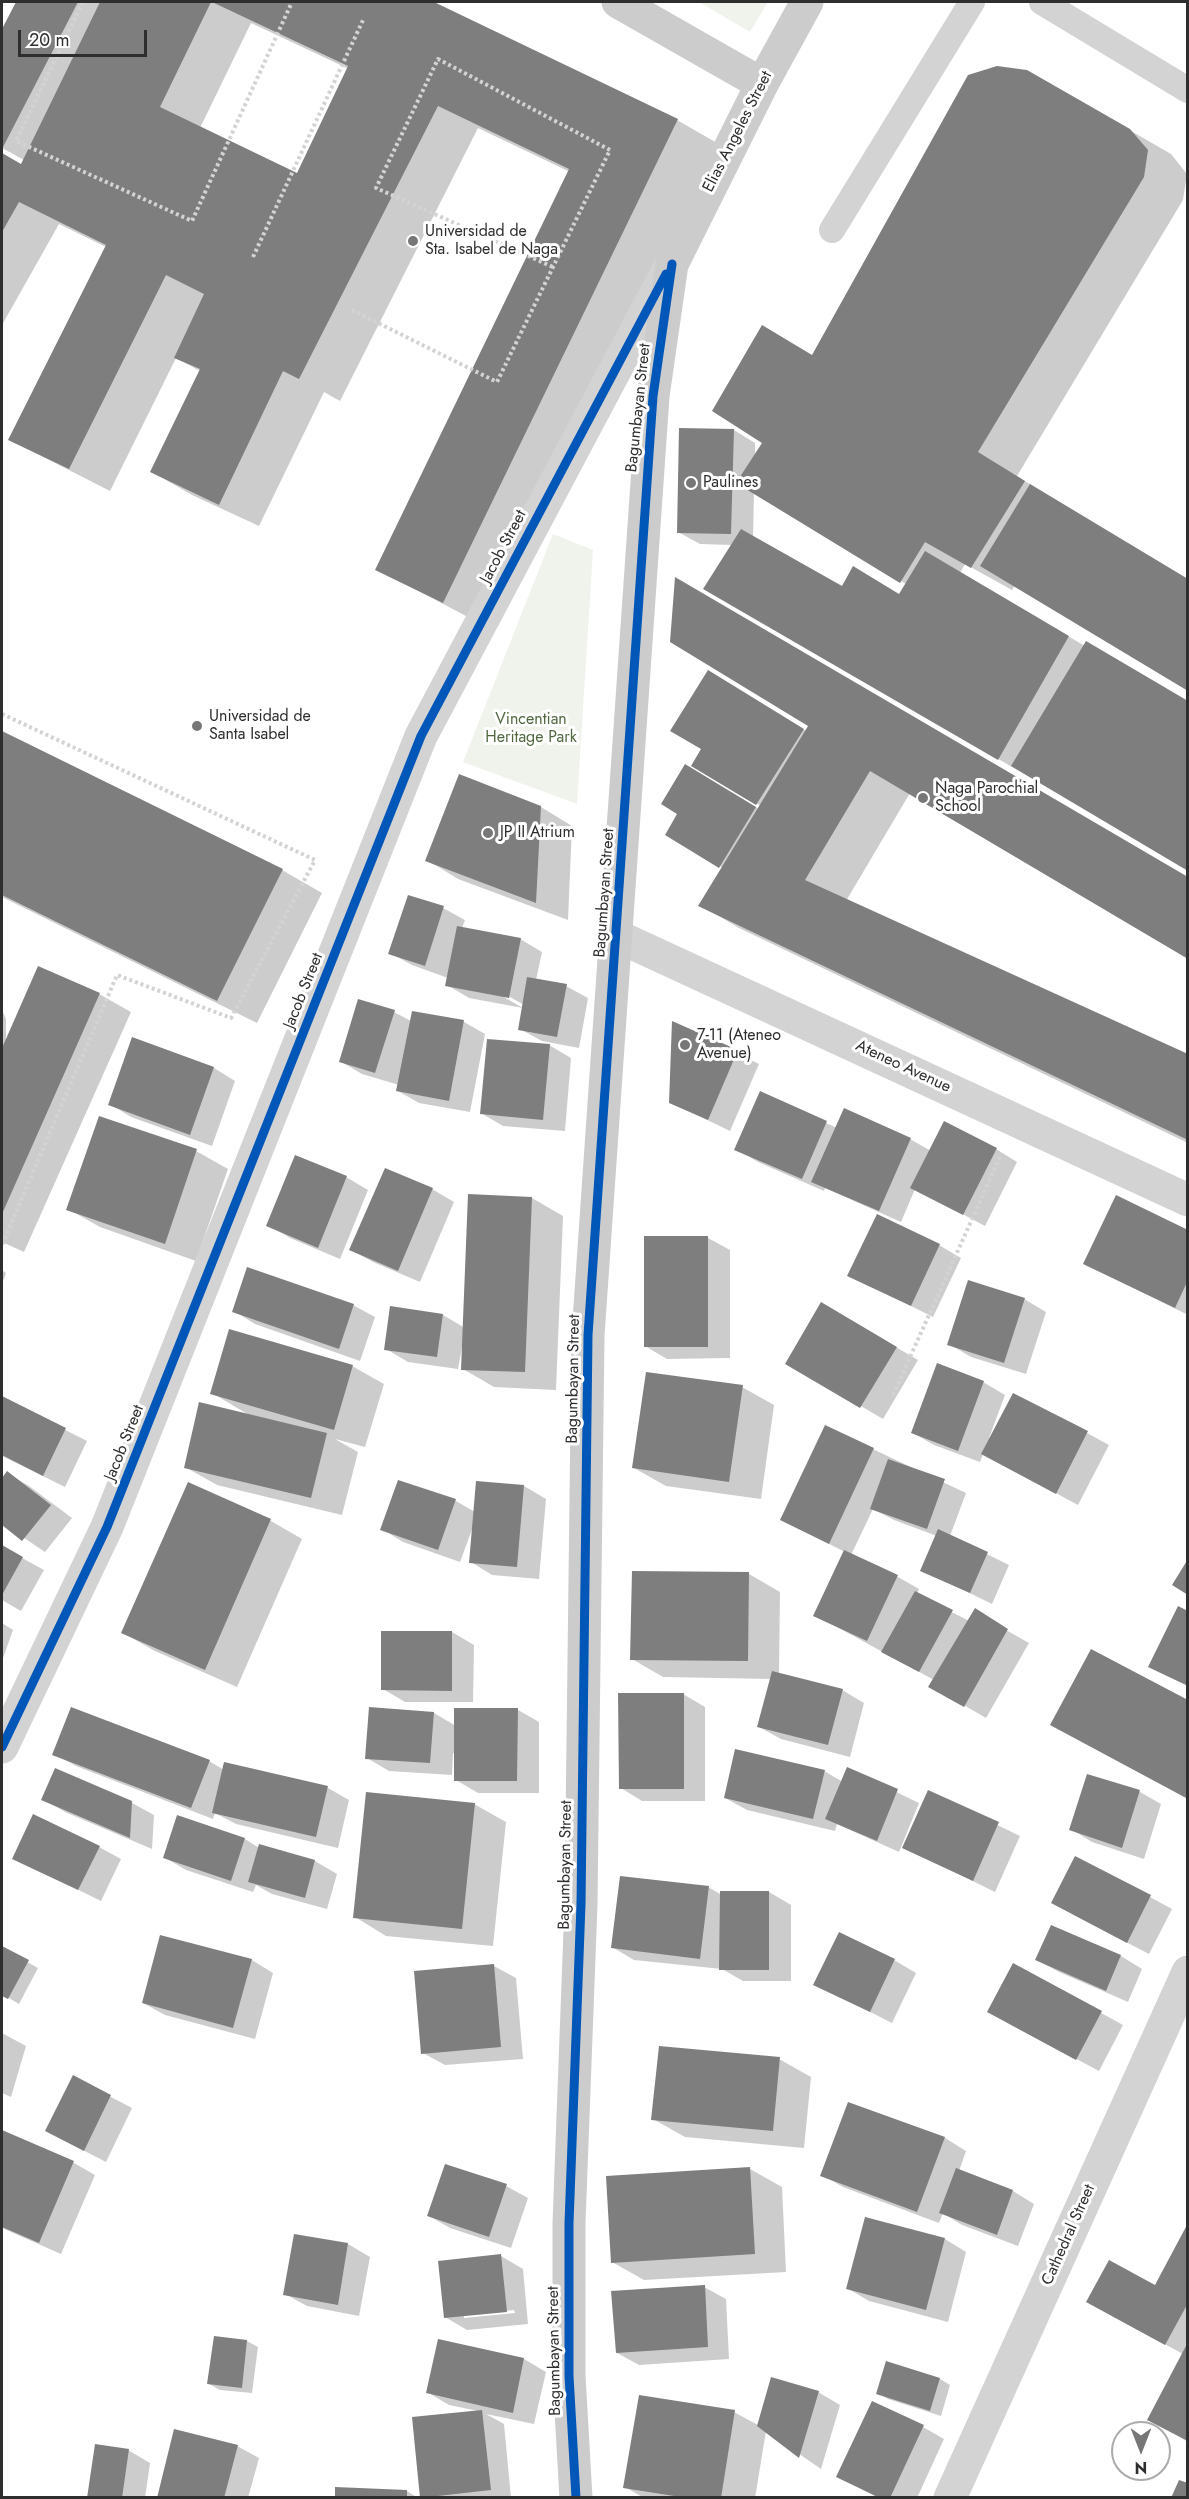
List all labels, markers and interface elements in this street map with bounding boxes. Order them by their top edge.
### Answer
scale bar [21,18,150,56]
text: 20 m [29,27,69,53]
street label: Elias Angeles Street [699,68,777,196]
place label: Universidad de Sta. Isabel de Naga [425,222,558,260]
marker: Universidad de Sta. Isabel de Naga [406,234,420,248]
street label: Bagumbayan Street [623,343,655,473]
place label: Paulines [703,473,758,493]
marker: Paulines [684,476,698,490]
street label: Jacob Street [477,507,531,587]
place label: Universidad de Santa Isabel [209,707,311,745]
park label: Vincentian Heritage Park [485,710,577,748]
marker: Universidad de Santa Isabel [190,719,204,733]
place label: Naga Parochial School [935,779,1038,817]
marker: Naga Parochial School [916,791,930,805]
place label: JP II Atrium [500,823,575,843]
marker: JP II Atrium [481,826,495,840]
street label: Bagumbayan Street [591,828,619,958]
street label: Jacob Street [280,950,328,1032]
place label: 7-11 (Ateneo Avenue) [697,1026,781,1064]
street label: Ateneo Avenue [852,1037,954,1097]
marker: 7-11 (Ateneo Avenue) [678,1038,692,1052]
street label: Bagumbayan Street [563,1314,585,1444]
street label: Jacob Street [101,1402,149,1484]
street label: Bagumbayan Street [555,1800,577,1930]
street label: Cathedral Street [1038,2182,1100,2288]
street label: Bagumbayan Street [544,2286,566,2416]
north arrow [1111,2421,1171,2481]
text: N [1135,2456,1147,2479]

